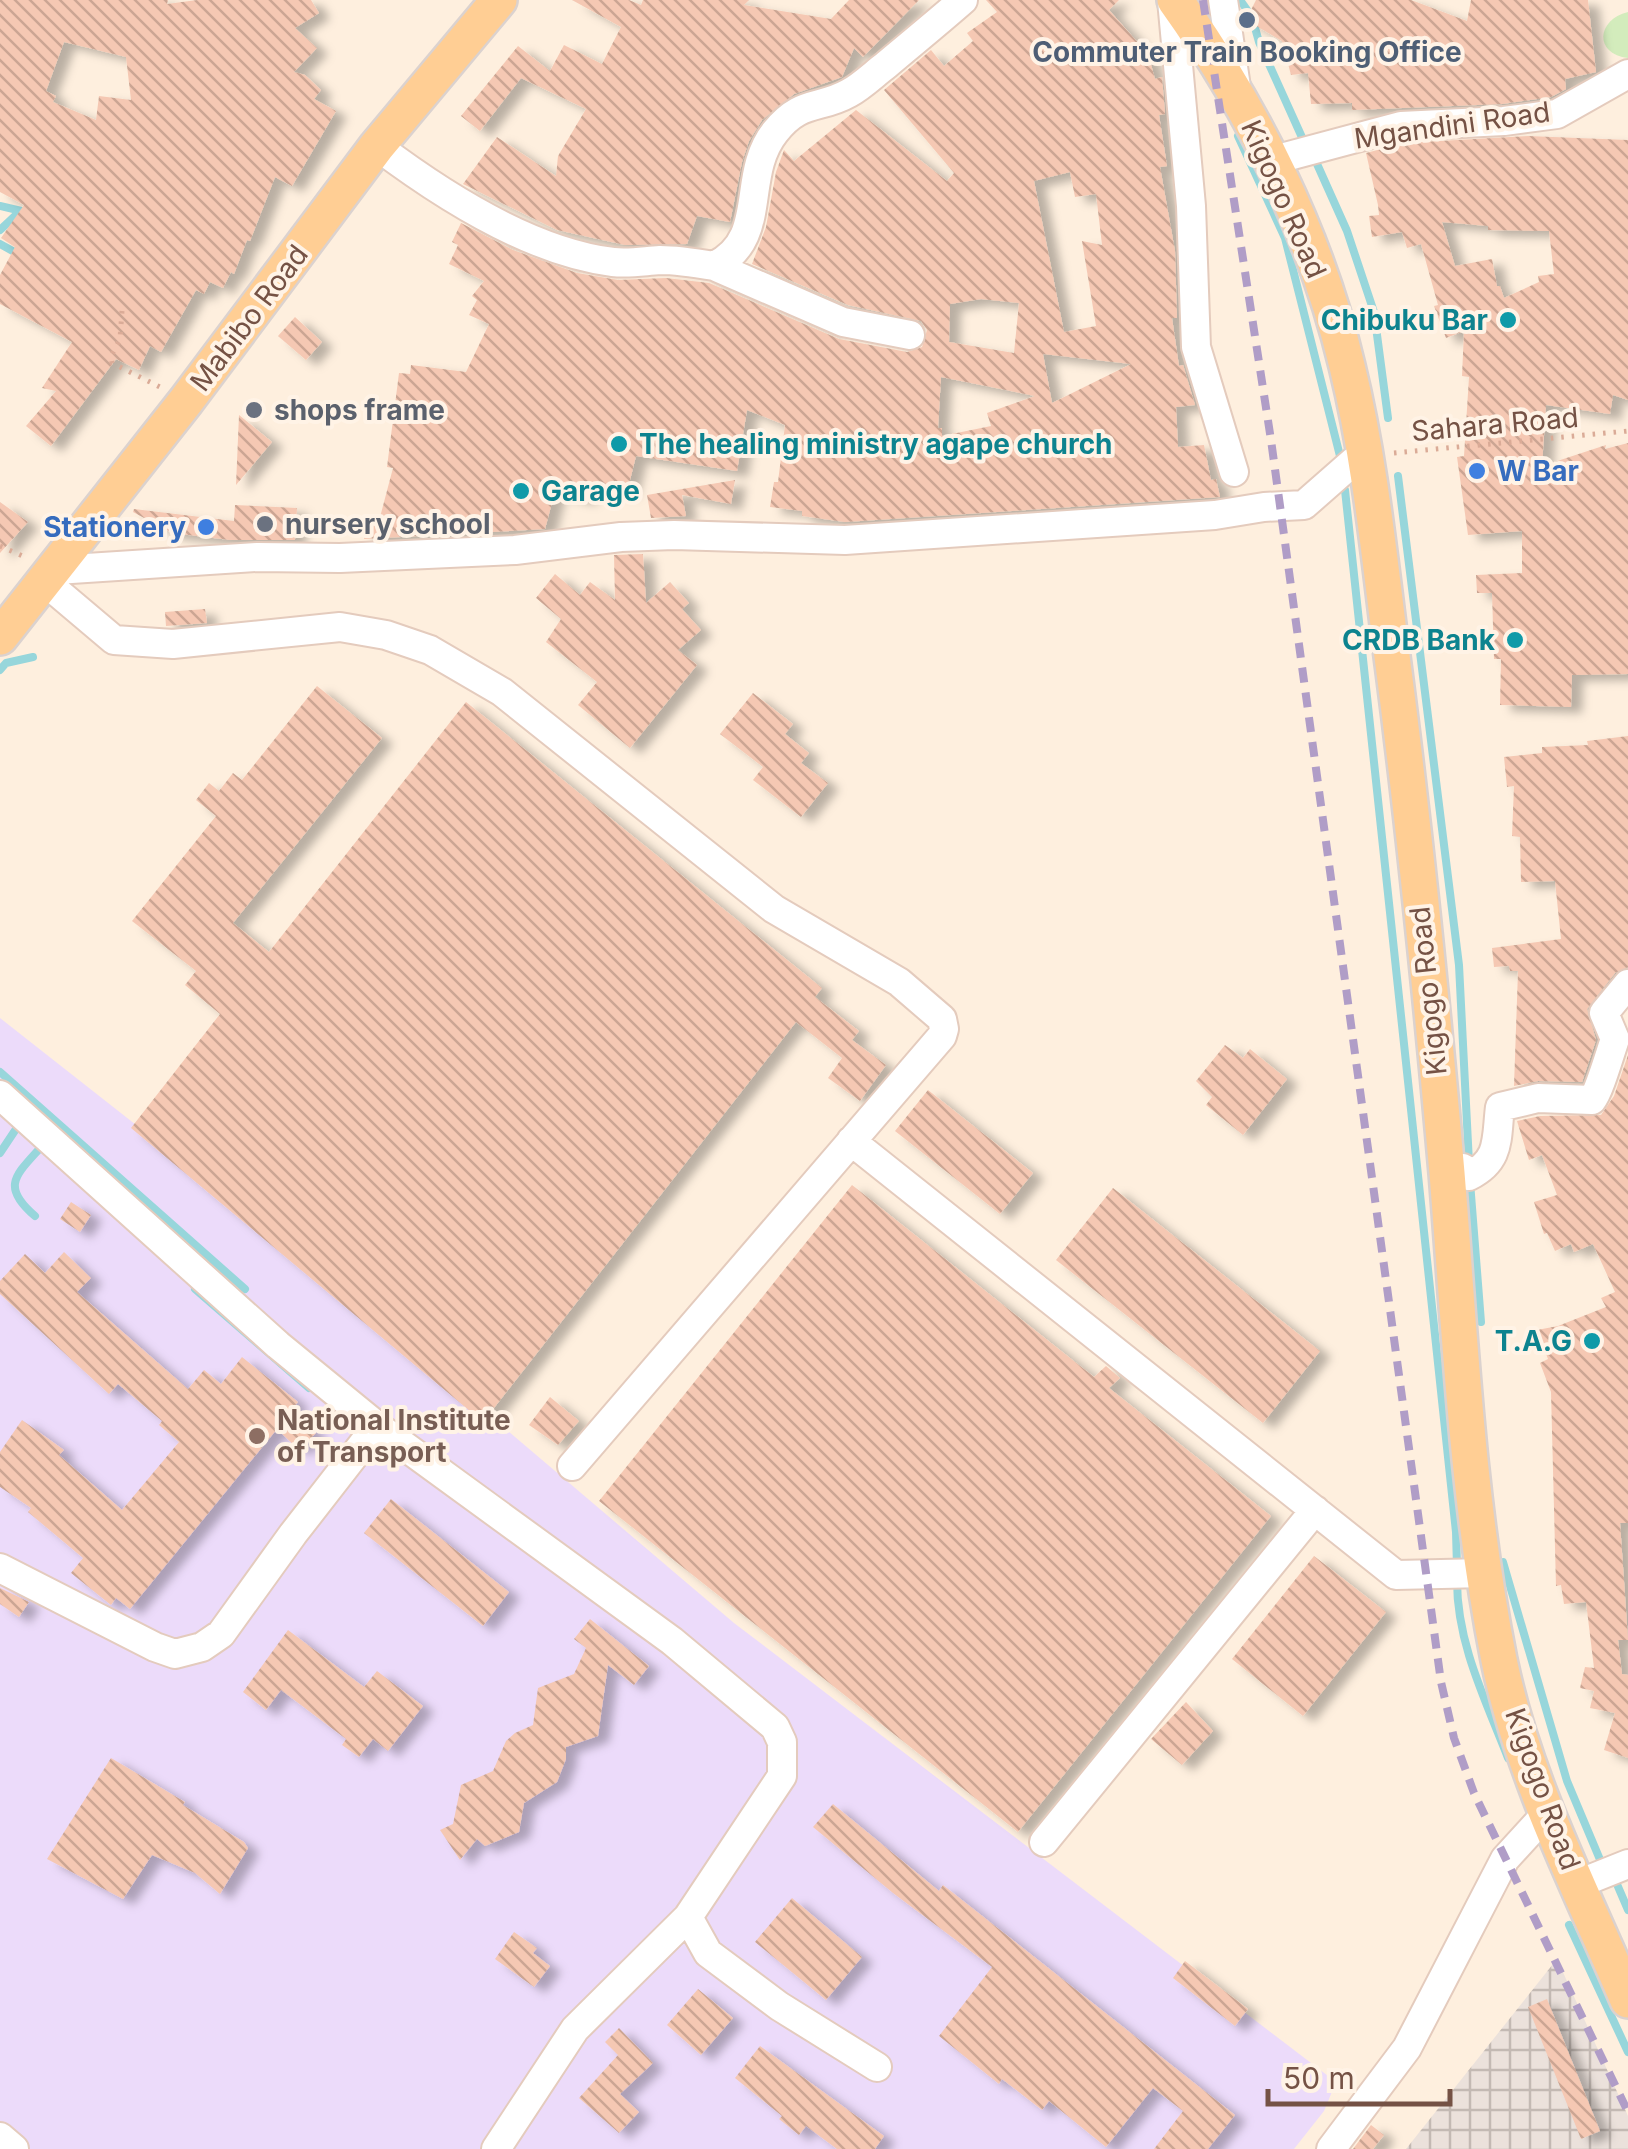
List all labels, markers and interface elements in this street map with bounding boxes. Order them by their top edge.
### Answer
marker: Commuter Train Booking Office [1236,9,1258,31]
place label: Commuter Train Booking Office [1032,35,1462,69]
street label: Mgandini Road [1352,94,1552,156]
street label: Kigogo Road [1234,115,1334,283]
street label: Mabibo Road [183,238,315,398]
place label: Chibuku Bar [1321,303,1488,337]
marker: Chibuku Bar [1497,309,1519,331]
place label: shops frame [274,393,445,427]
marker: shops frame [243,399,265,421]
street label: Sahara Road [1410,400,1580,448]
place label: The healing ministry agape church [639,427,1113,461]
marker: The healing ministry agape church [608,433,630,455]
place label: W Bar [1497,454,1579,488]
marker: W Bar [1466,460,1488,482]
place label: Garage [541,474,640,508]
marker: Garage [510,480,532,502]
place label: nursery school [285,507,490,541]
place label: Stationery [43,510,186,544]
marker: nursery school [254,513,276,535]
marker: Stationery [195,516,217,538]
place label: CRDB Bank [1342,623,1496,657]
marker: CRDB Bank [1504,629,1526,651]
street label: Kigogo Road [1402,905,1454,1077]
place label: T.A.G [1495,1324,1572,1358]
marker: T.A.G [1581,1330,1603,1352]
place label: National Institute of Transport [277,1403,511,1469]
marker: National Institute of Transport [246,1425,268,1447]
street label: Kigogo Road [1498,1704,1588,1874]
scale bar [1268,2044,1450,2106]
text: 50 m [1283,2060,1355,2096]

